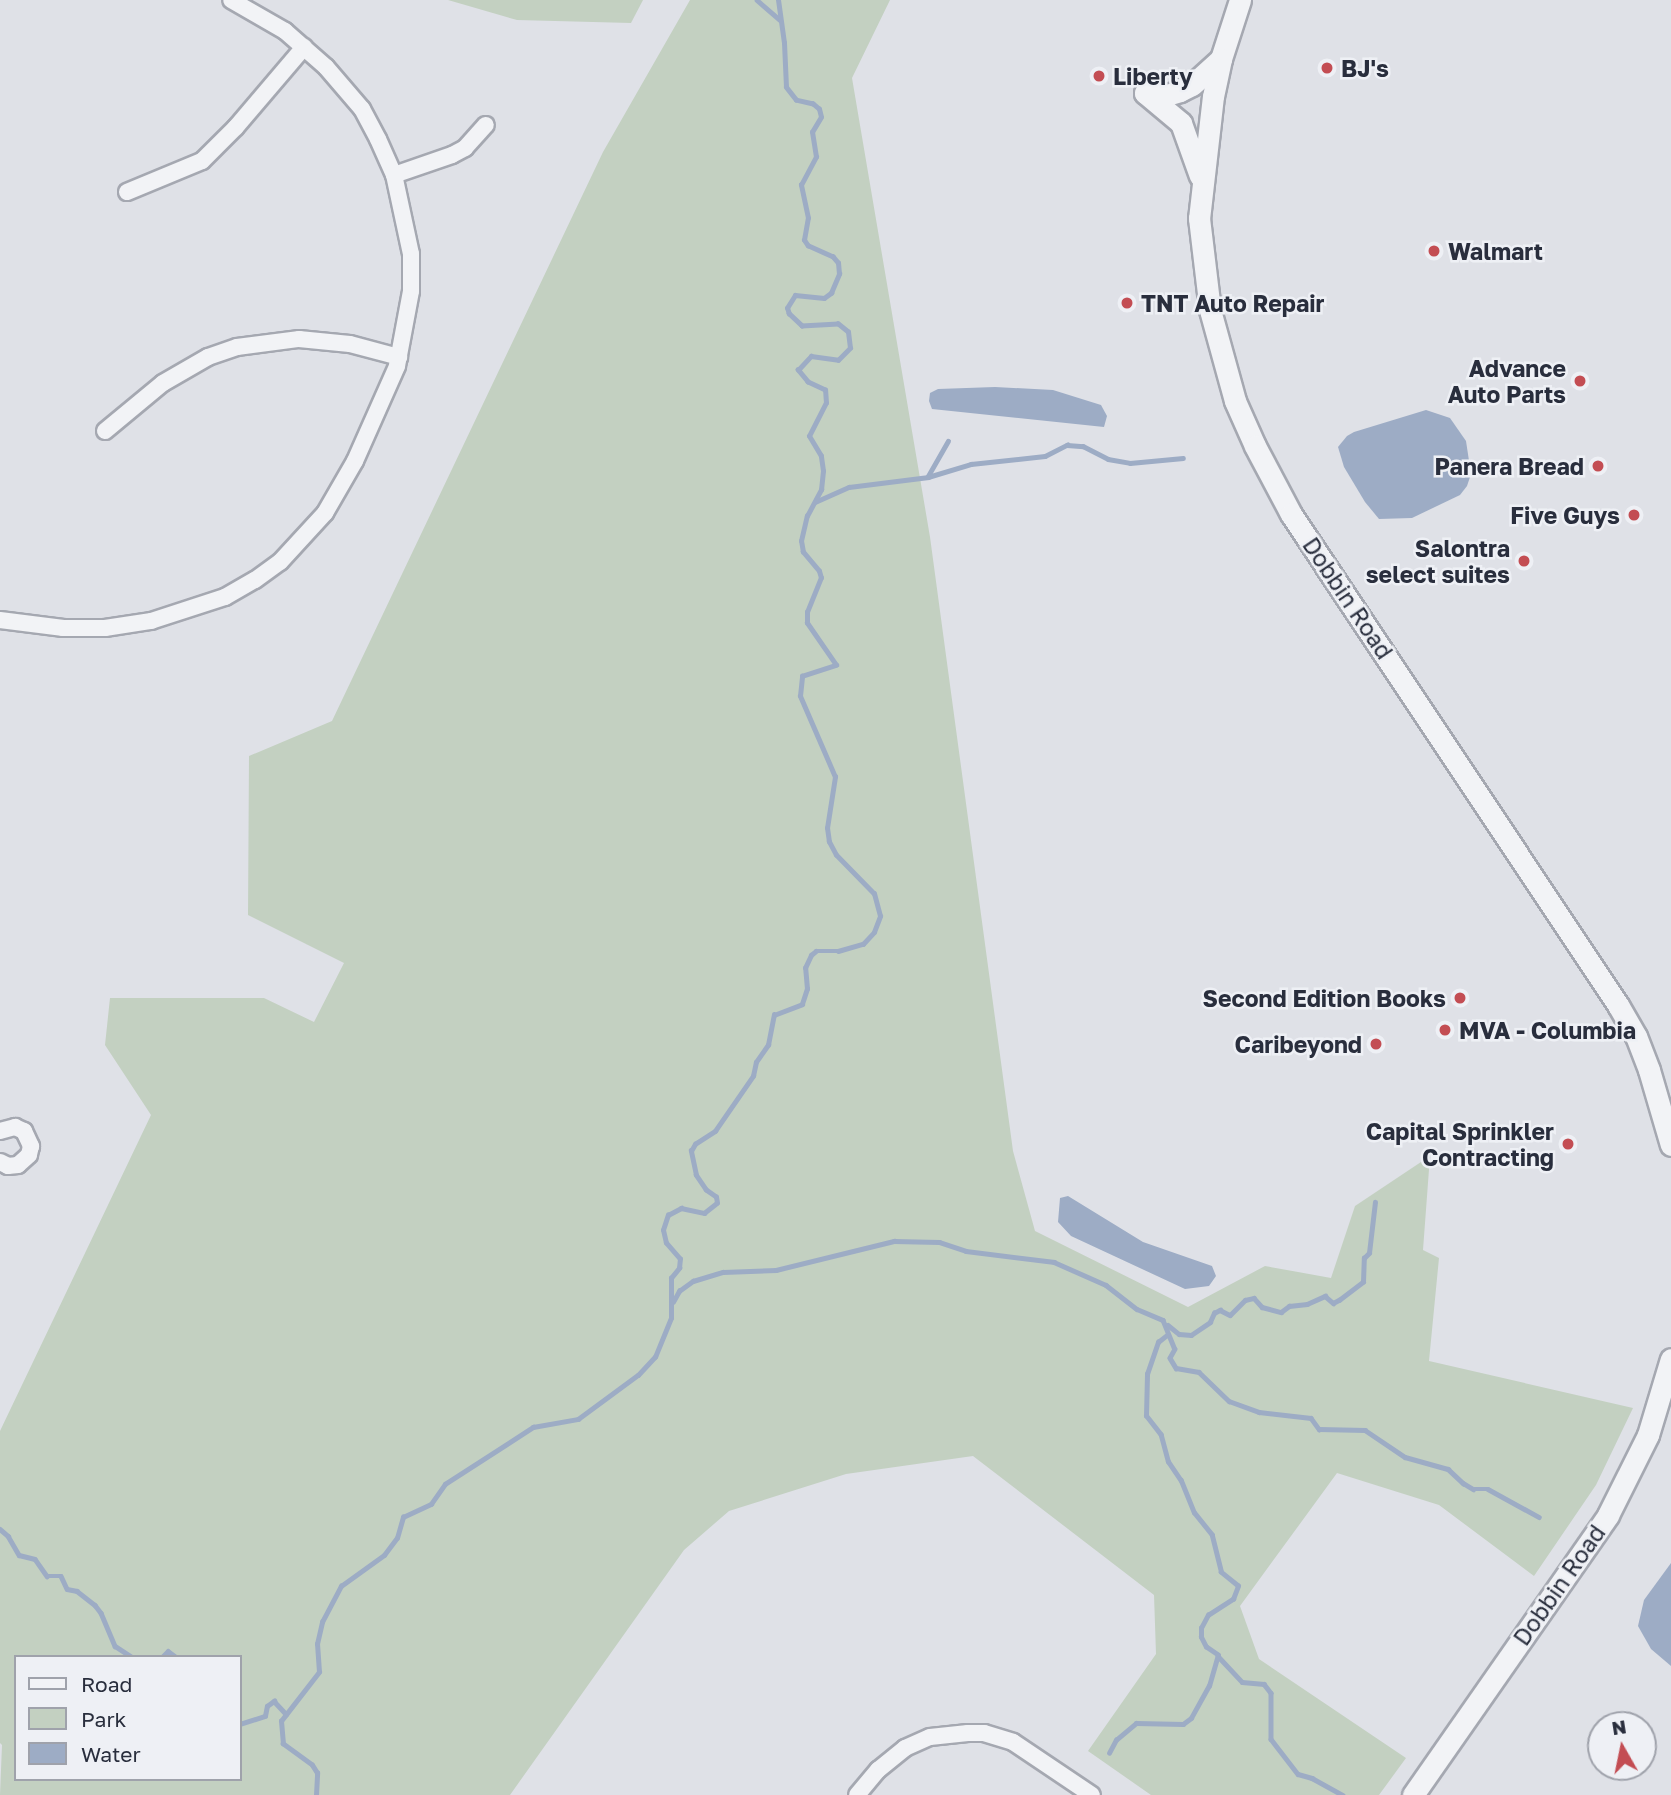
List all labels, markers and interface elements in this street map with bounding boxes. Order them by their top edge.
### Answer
place label: BJ's [1341,54,1389,82]
marker: BJ's [1319,60,1335,76]
place label: Liberty [1113,62,1193,90]
marker: Liberty [1091,68,1107,84]
place label: Walmart [1448,237,1543,265]
marker: Walmart [1426,243,1442,259]
place label: TNT Auto Repair [1141,289,1325,317]
marker: TNT Auto Repair [1119,295,1135,311]
place label: Advance Auto Parts [1448,354,1566,408]
marker: Advance Auto Parts [1572,373,1588,389]
place label: Panera Bread [1434,452,1584,480]
marker: Panera Bread [1590,458,1606,474]
place label: Five Guys [1510,501,1620,529]
marker: Five Guys [1626,507,1642,523]
street label: Dobbin Road [1297,532,1399,664]
place label: Salontra select suites [1366,534,1510,588]
marker: Salontra select suites [1516,553,1532,569]
place label: Second Edition Books [1203,984,1446,1012]
marker: Second Edition Books [1452,990,1468,1006]
place label: MVA - Columbia [1459,1016,1636,1044]
marker: MVA - Columbia [1437,1022,1453,1038]
place label: Caribeyond [1235,1030,1362,1058]
marker: Caribeyond [1368,1036,1384,1052]
place label: Capital Sprinkler Contracting [1366,1117,1554,1171]
marker: Capital Sprinkler Contracting [1560,1136,1576,1152]
street label: Dobbin Road [1507,1519,1611,1651]
legend [14,1655,242,1781]
text: Road [81,1671,132,1697]
text: Park [81,1706,126,1732]
north arrow [1587,1711,1657,1781]
text: N [1610,1714,1628,1739]
text: Water [81,1741,141,1767]

